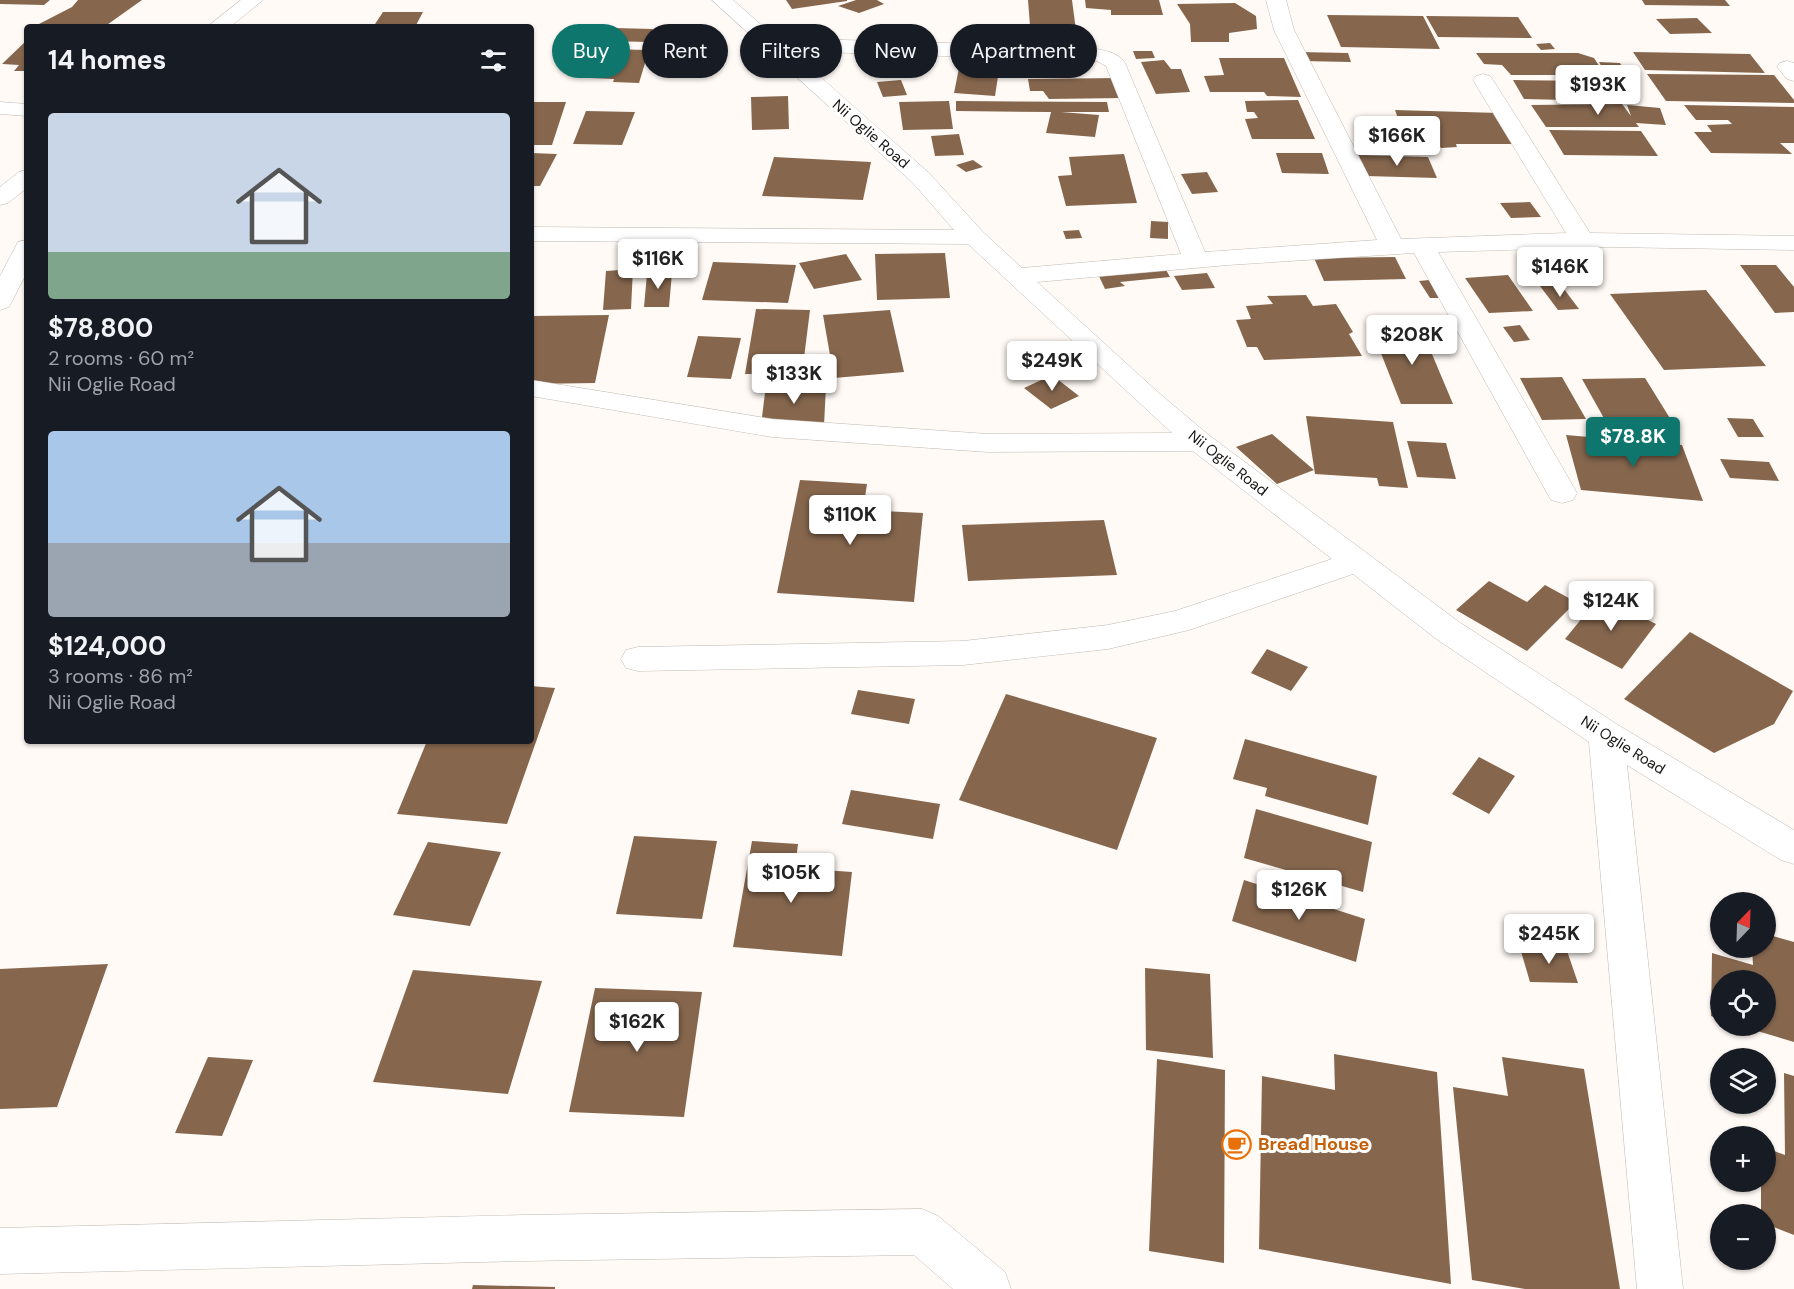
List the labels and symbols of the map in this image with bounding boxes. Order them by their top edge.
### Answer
pin: $193K [1556,65,1640,116]
street label: Nii Oglie Road [828,95,914,173]
pin: $166K [1355,116,1439,167]
pin: $116K [616,239,700,290]
pin: $146K [1518,247,1602,298]
pin: $208K [1370,315,1454,366]
pin: $249K [1010,341,1094,392]
pin: $133K [752,354,836,405]
pin: $78.8K [1584,417,1682,468]
street label: Nii Oglie Road [1184,426,1272,500]
pin: $110K [808,495,892,546]
pin: $124K [1569,581,1653,632]
street label: Nii Oglie Road [1577,711,1669,779]
pin: $105K [749,853,833,904]
pin: $126K [1257,870,1341,921]
north arrow [1710,892,1776,958]
pin: $245K [1507,914,1591,965]
pin: $162K [595,1002,679,1053]
cafe icon: Bread House [1221,1128,1253,1160]
place label: Bread House [1258,1132,1370,1156]

